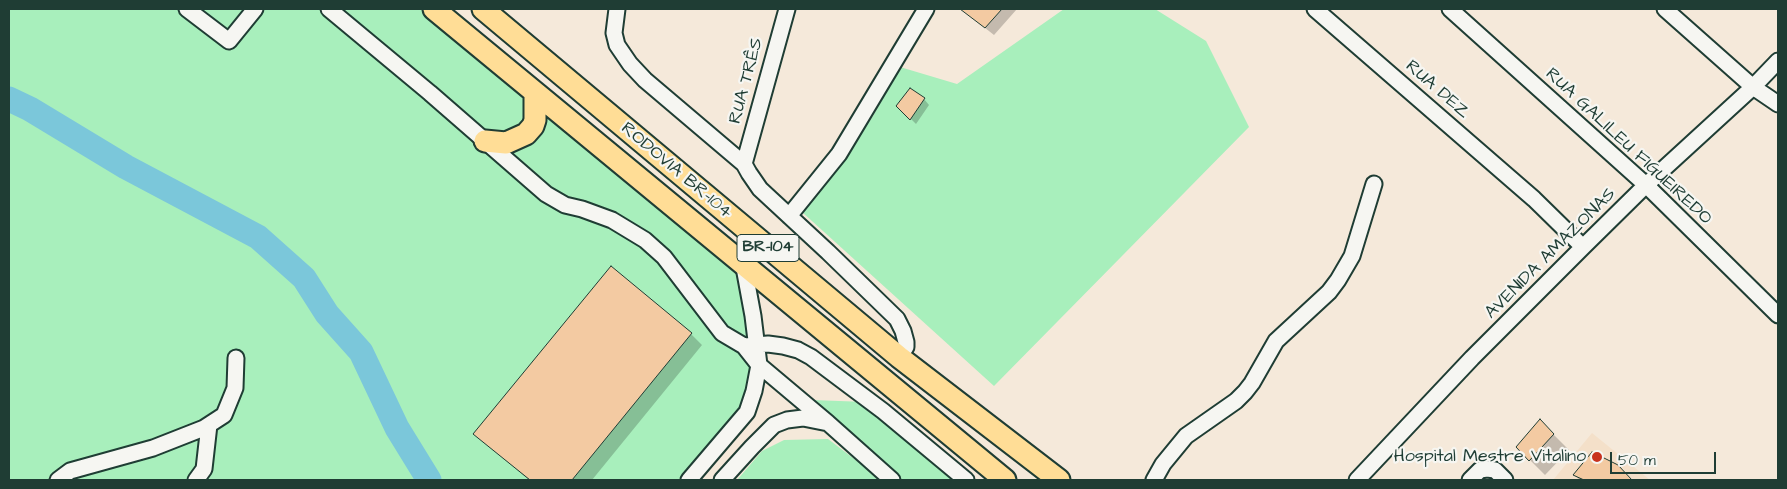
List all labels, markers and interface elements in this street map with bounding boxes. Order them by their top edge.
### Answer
street label: RUA TRÊS [725,36,769,126]
street label: RUA DEZ [1400,56,1474,124]
street label: RUA GALILEU FIGUEIREDO [1540,64,1716,230]
street label: RODOVIA BR-104 [616,118,736,224]
street label: AVENIDA AMAZONAS [1481,184,1621,324]
road number: BR-104 [737,234,799,262]
scale bar [1612,442,1718,474]
place label: Hospital Mestre Vitalino [1394,446,1586,468]
marker: Hospital Mestre Vitalino [1590,450,1604,464]
text: 50 m [1618,450,1656,471]

